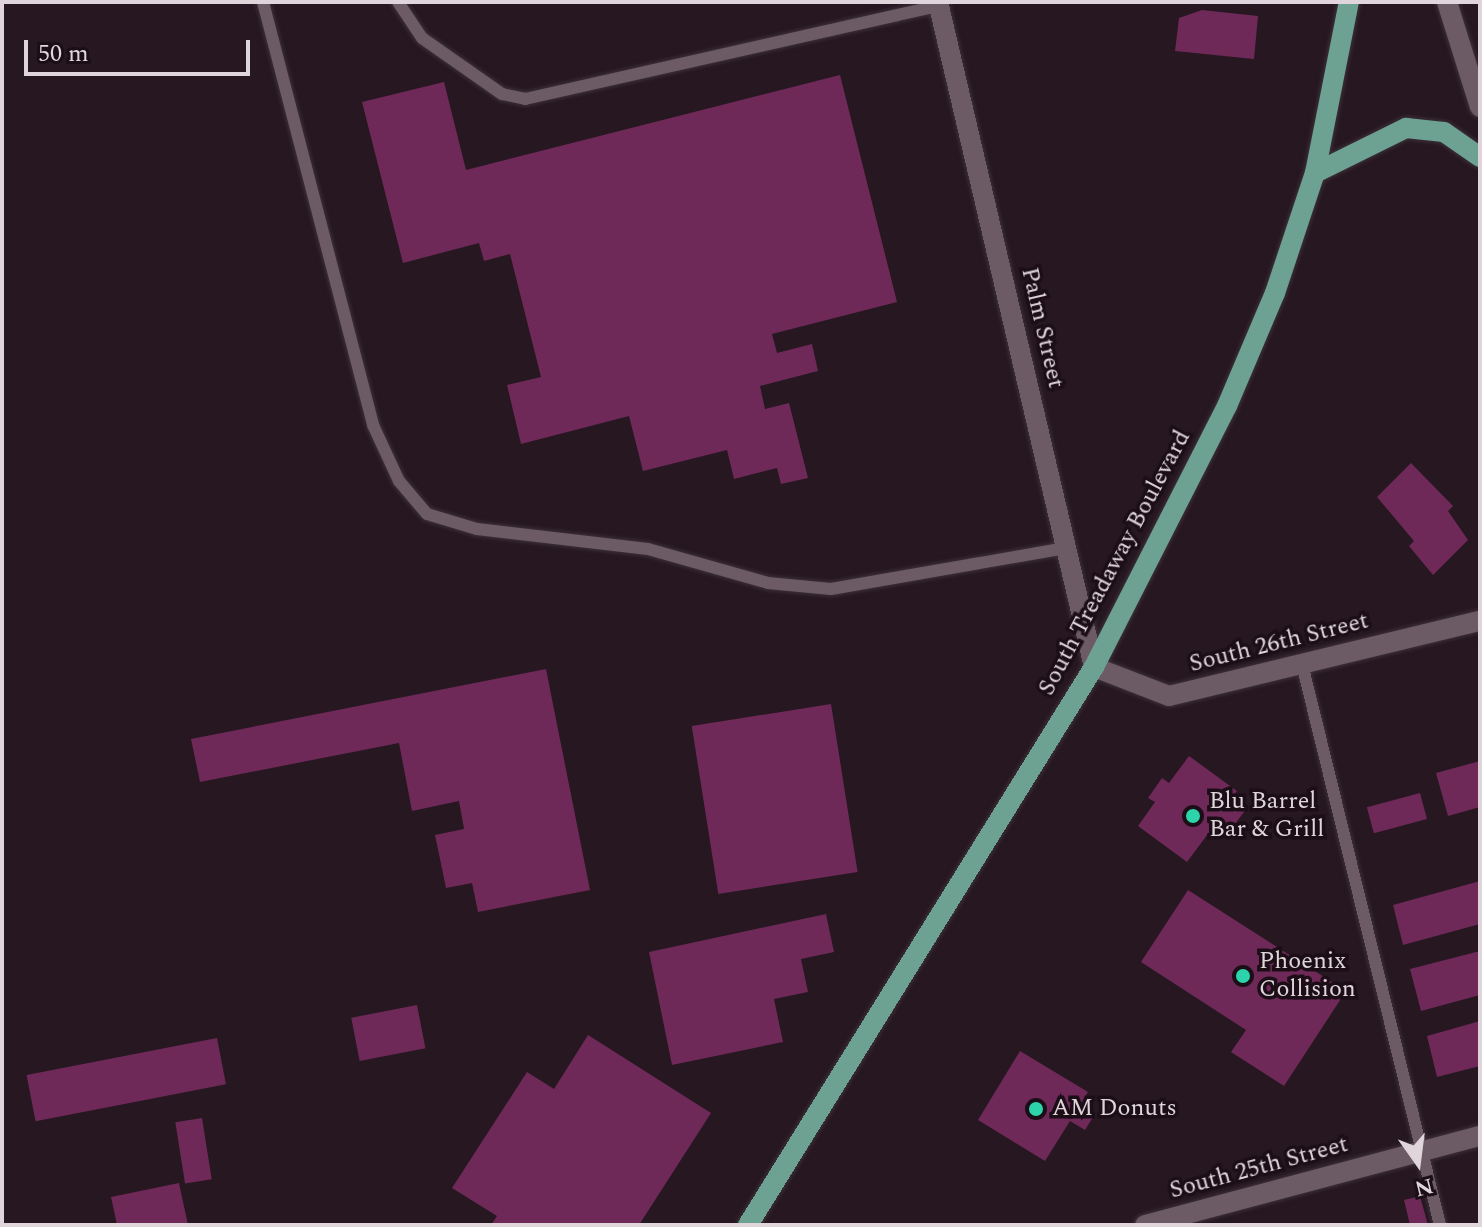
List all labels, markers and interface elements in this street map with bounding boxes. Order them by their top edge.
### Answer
scale bar [28,24,254,74]
text: 50 m [38,36,89,72]
street label: Palm Street [1014,265,1070,391]
street label: South Treadaway Boulevard [1033,425,1197,701]
street label: South 26th Street [1186,607,1372,679]
place label: Blu Barrel Bar & Grill [1209,788,1324,844]
marker: Blu Barrel Bar & Grill [1184,807,1202,825]
place label: Phoenix Collision [1259,948,1356,1004]
marker: Phoenix Collision [1234,967,1252,985]
place label: AM Donuts [1052,1095,1177,1123]
marker: AM Donuts [1027,1100,1045,1118]
north arrow [1378,1123,1458,1203]
street label: South 25th Street [1167,1130,1351,1206]
text: N [1411,1169,1437,1205]

